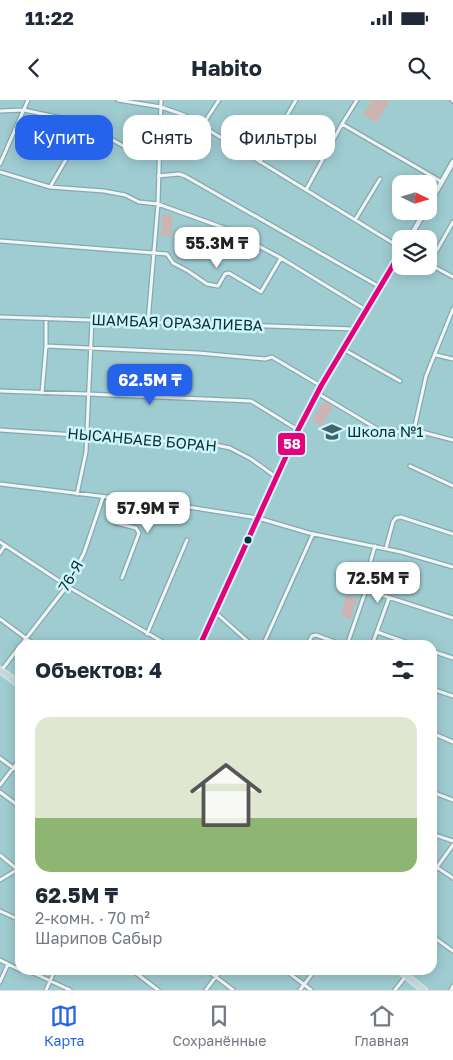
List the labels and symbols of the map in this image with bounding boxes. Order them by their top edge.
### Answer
north arrow [392,175,438,220]
pin: 55.3M ₸ [171,226,263,269]
street label: ШАМБАЯ ОРАЗАЛИЕВА [91,310,263,334]
pin: 62.5M ₸ [104,364,196,406]
school or university icon: Школа №1 [321,421,343,443]
place label: Школа №1 [347,422,423,440]
street label: НЫСАНБАЕВ БОРАН [67,424,218,455]
line badge: 58 [277,432,306,456]
text: 58 [283,435,301,452]
pin: 57.9M ₸ [102,492,194,534]
unlabelled marker [243,535,253,545]
street label: 76-Я [54,557,86,594]
pin: 72.5M ₸ [332,562,424,604]

